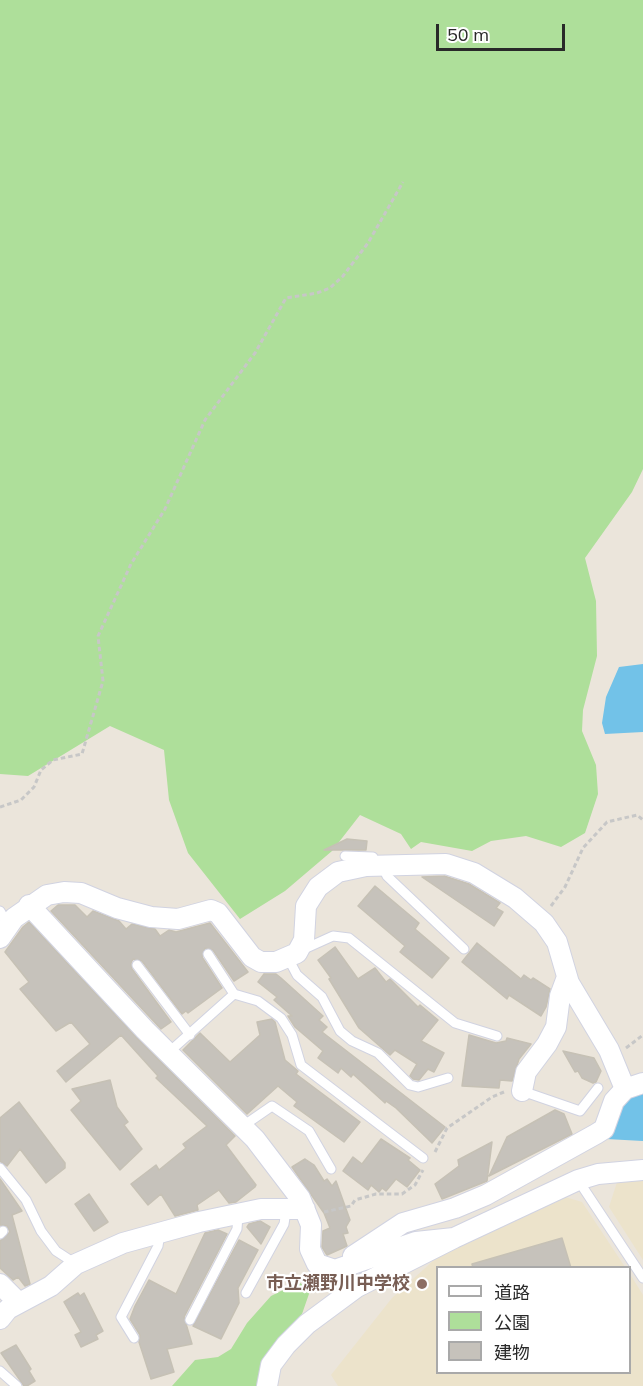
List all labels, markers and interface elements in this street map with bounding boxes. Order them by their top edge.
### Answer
scale bar [439,12,568,50]
text: 50 m [447,23,489,46]
legend [436,1266,631,1374]
place label: 市立瀬野川中学校 [266,1273,410,1295]
marker: 市立瀬野川中学校 [415,1277,429,1291]
text: 道路 [494,1281,530,1304]
text: 公園 [494,1311,530,1334]
text: 建物 [494,1341,530,1364]

